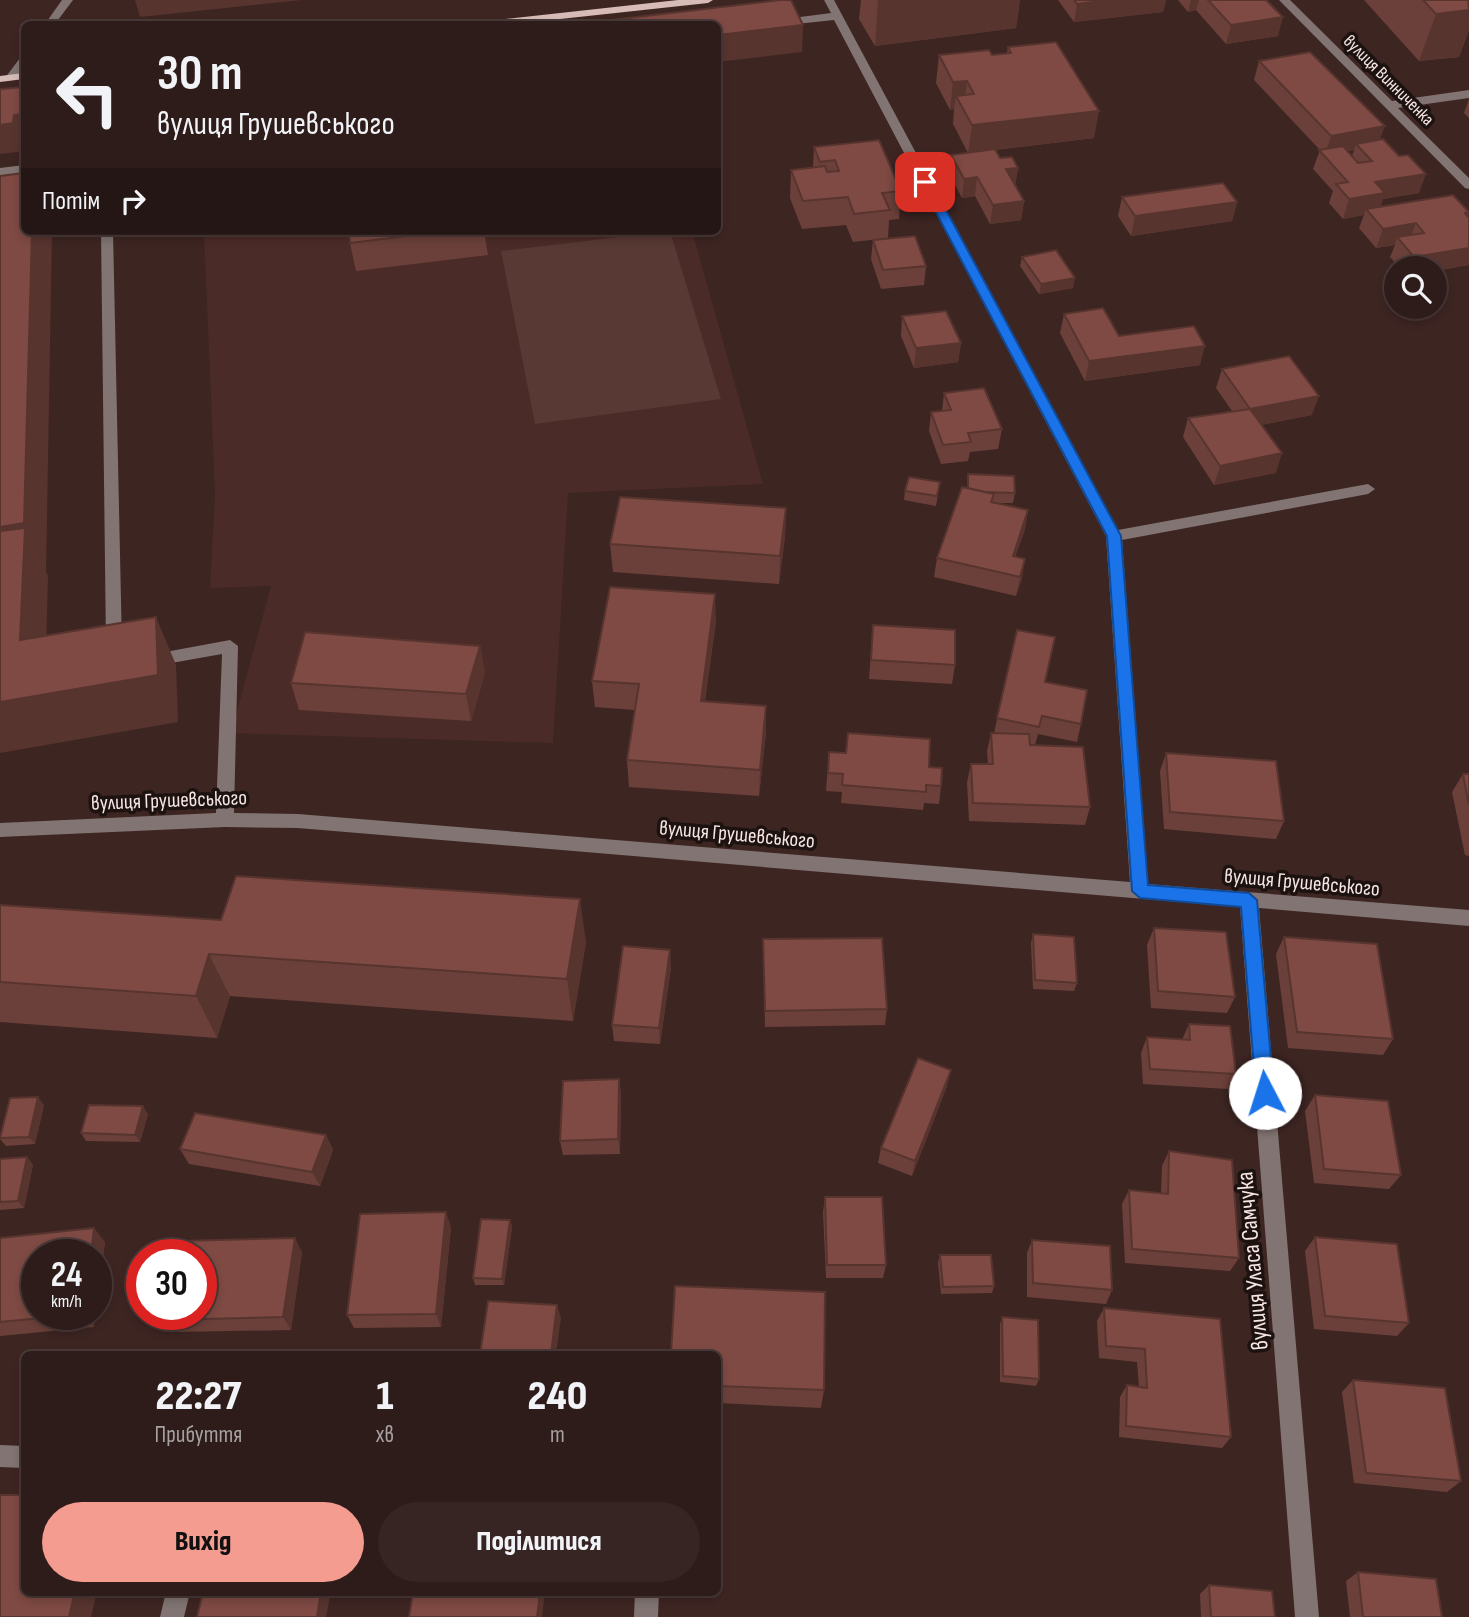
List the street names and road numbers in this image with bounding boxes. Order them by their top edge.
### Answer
street label: вулиця Винниченка [1339,31,1438,130]
street label: вулиця Грушевського [91,785,247,816]
street label: вулиця Грушевського [658,815,816,854]
street label: вулиця Грушевського [1223,863,1381,902]
street label: вулиця Уласа Самчука [1230,1170,1275,1351]

